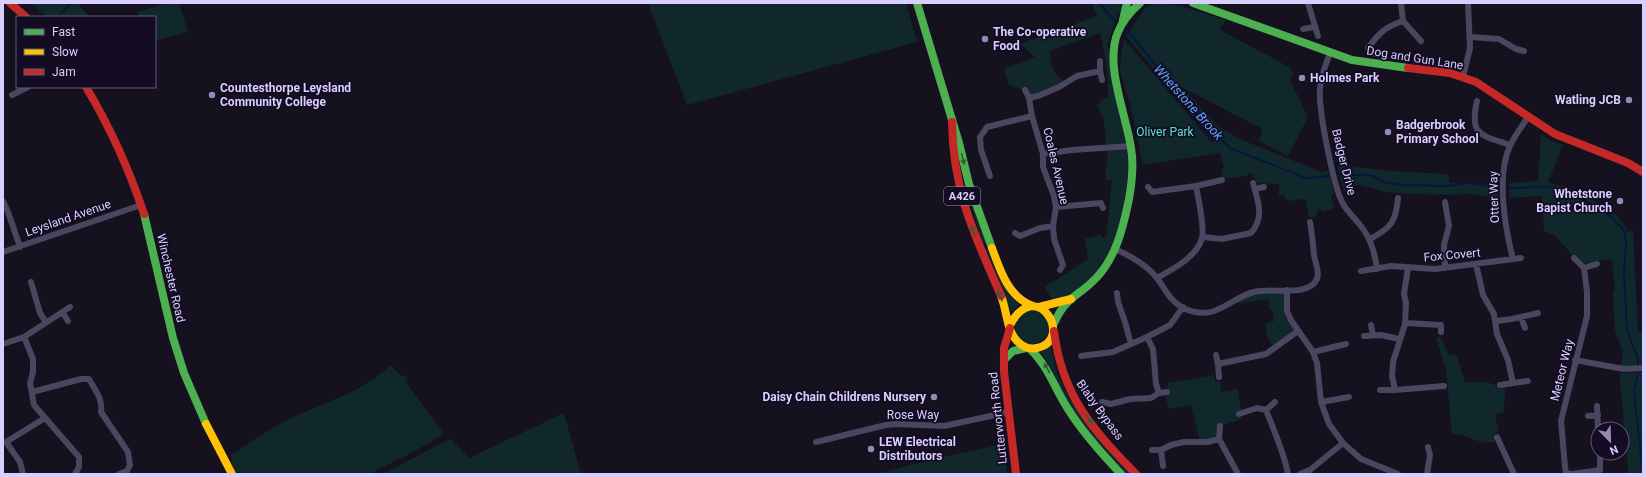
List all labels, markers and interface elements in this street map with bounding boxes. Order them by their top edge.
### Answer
legend [16,16,156,88]
text: Fast [52,25,75,39]
place label: The Co-operative Food [993,25,1087,53]
marker: The Co-operative Food [980,34,990,44]
street label: Dog and Gun Lane [1366,43,1464,73]
text: Slow [52,45,78,59]
water label: Whetstone Brook [1151,62,1227,144]
text: Jam [52,65,76,79]
place label: Holmes Park [1310,71,1380,85]
marker: Holmes Park [1297,73,1307,83]
place label: Countesthorpe Leysland Community College [220,81,351,109]
marker: Countesthorpe Leysland Community College [207,90,217,100]
place label: Watling JCB [1555,93,1621,107]
marker: Watling JCB [1624,95,1634,105]
place label: Badgerbrook Primary School [1396,118,1479,146]
park label: Oliver Park [1136,125,1195,139]
street label: Coales Avenue [1040,126,1072,206]
street label: Badger Drive [1329,127,1359,197]
marker: Badgerbrook Primary School [1383,127,1393,137]
one-way arrow [960,153,966,166]
street label: Otter Way [1486,170,1502,223]
road number: A426 [944,187,980,205]
place label: Whetstone Bapist Church [1536,187,1613,215]
marker: Whetstone Bapist Church [1615,196,1625,206]
street label: Leysland Avenue [23,197,113,239]
one-way arrow [970,224,976,236]
street label: Winchester Road [154,232,188,324]
street label: Fox Covert [1423,246,1481,264]
one-way arrow [997,290,1003,301]
street label: Meteor Way [1548,337,1577,403]
one-way arrow [1043,362,1050,374]
street label: Lutterworth Road [986,371,1010,465]
street label: Blaby Bypass [1073,377,1127,443]
place label: Daisy Chain Childrens Nursery [762,390,927,404]
marker: Daisy Chain Childrens Nursery [929,392,939,402]
street label: Rose Way [887,408,939,422]
one-way arrow [1084,413,1093,424]
north arrow [1590,421,1630,461]
place label: LEW Electrical Distributors [879,435,956,463]
text: N [1607,442,1620,457]
marker: LEW Electrical Distributors [866,444,876,454]

